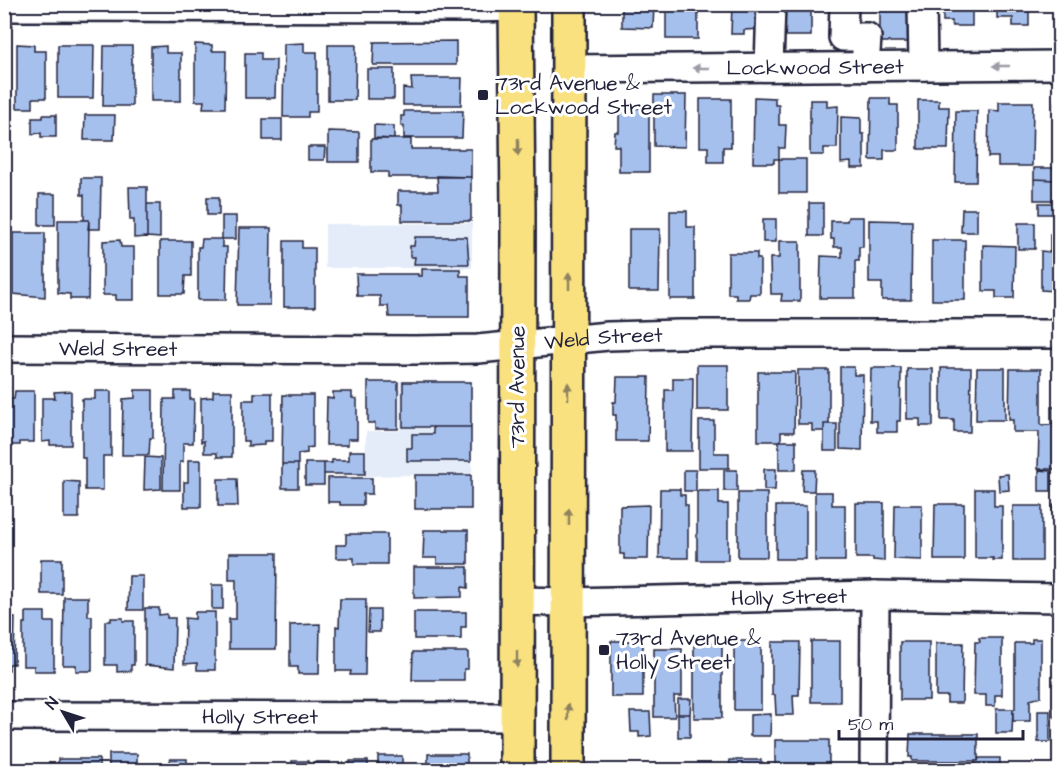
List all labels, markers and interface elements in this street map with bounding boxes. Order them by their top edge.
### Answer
street label: Lockwood Street [726,52,904,82]
one-way arrow [992,61,1011,71]
one-way arrow [692,63,711,73]
place label: 73rd Avenue & Lockwood Street [495,69,673,122]
marker: 73rd Avenue & Lockwood Street [476,88,490,102]
one-way arrow [513,137,523,156]
one-way arrow [564,272,574,291]
street label: Weld Street [543,320,663,357]
street label: 73rd Avenue [503,326,532,448]
street label: Weld Street [59,334,178,363]
one-way arrow [563,381,573,400]
one-way arrow [564,508,574,527]
street label: Holly Street [731,581,848,614]
place label: 73rd Avenue & Holly Street [616,624,761,679]
marker: 73rd Avenue & Holly Street [597,643,611,657]
one-way arrow [512,650,522,669]
north arrow [33,682,93,742]
text: N [40,692,64,714]
street label: Holly Street [202,702,319,733]
one-way arrow [563,703,573,722]
scale bar [839,703,1024,741]
text: 50 m [848,712,893,737]

